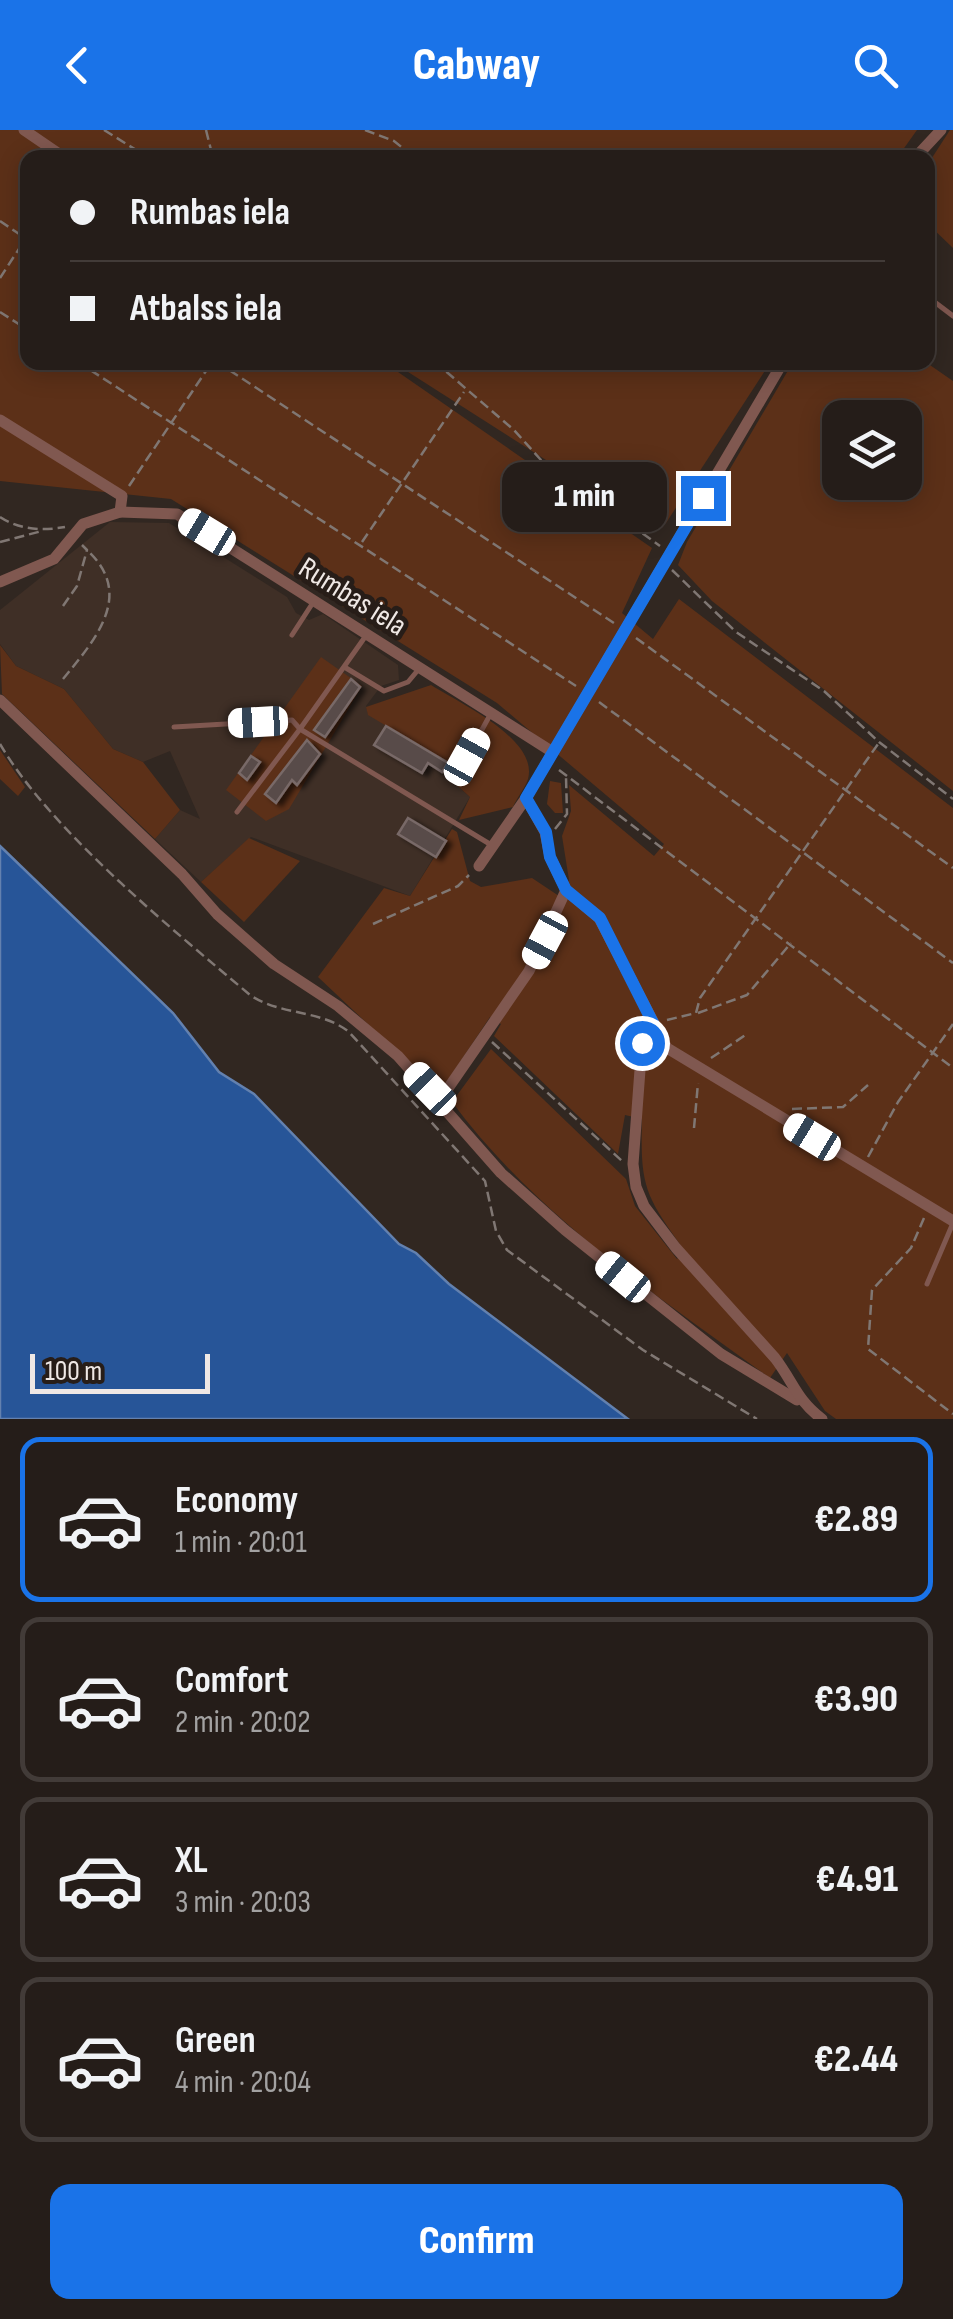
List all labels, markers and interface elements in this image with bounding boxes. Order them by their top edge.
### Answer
icon: back [50,38,105,93]
text: Cabway [413,38,540,93]
icon: search [848,38,903,93]
text: Rumbas iela [130,190,290,235]
text: Atbalss iela [130,286,282,331]
map controls [822,400,922,500]
button: layers [822,400,922,500]
callout: 1 min [503,463,668,533]
route end [681,476,726,521]
text: 1 min [554,477,615,516]
car [174,504,240,560]
street label: Rumbas iela [292,550,413,644]
car [227,705,289,739]
car [439,723,495,791]
car [518,906,572,974]
route start [620,1021,665,1066]
car [398,1057,462,1121]
car [779,1109,845,1165]
car [590,1246,656,1308]
scale bar [30,1349,210,1394]
text: 100 m [45,1355,102,1388]
icon: car [55,1475,145,1565]
text: Economy [175,1478,298,1523]
text: €2.89 [814,1497,898,1542]
text: 1 min · 20:01 [175,1523,307,1562]
icon: car [55,1655,145,1745]
text: Comfort [175,1658,289,1703]
text: €3.90 [814,1677,898,1722]
text: 2 min · 20:02 [175,1703,311,1742]
icon: car [55,1835,145,1925]
text: XL [175,1838,208,1883]
text: €4.91 [816,1857,898,1902]
text: 3 min · 20:03 [175,1883,311,1922]
icon: car [55,2015,145,2105]
text: Green [175,2018,256,2063]
text: €2.44 [814,2037,898,2082]
text: 4 min · 20:04 [175,2063,311,2102]
button: Confirm [50,2184,903,2299]

